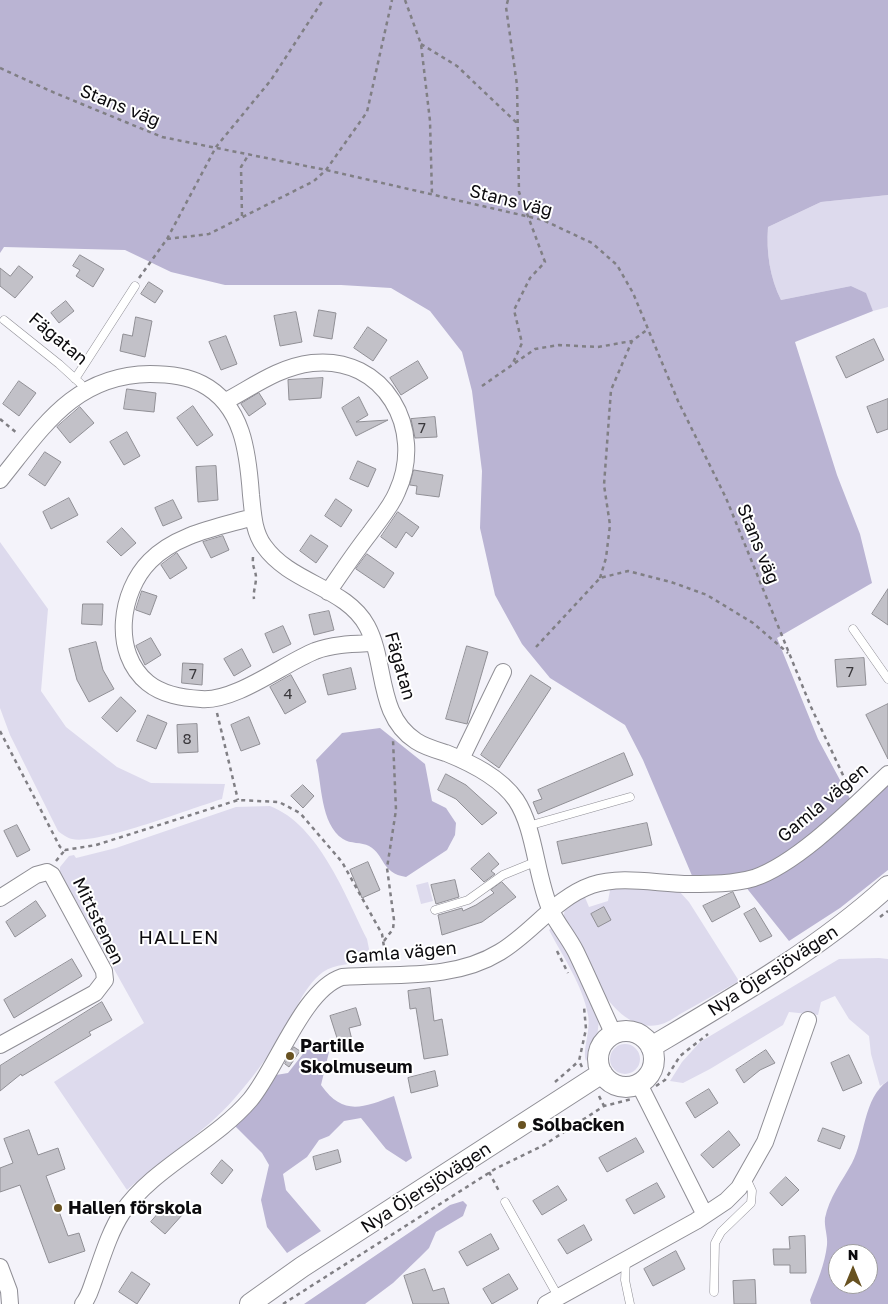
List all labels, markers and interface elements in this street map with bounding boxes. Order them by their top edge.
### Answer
street label: Stans väg [77,80,163,132]
street label: Stans väg [467,180,555,222]
street label: Fägatan [24,308,92,370]
house number: 7 [418,419,426,437]
street label: Stans väg [732,501,784,587]
street label: Fägatan [380,629,420,703]
house number: 7 [846,663,854,681]
house number: 7 [189,665,197,683]
house number: 4 [283,685,293,703]
house number: 8 [182,730,192,748]
street label: Gamla vägen [773,759,873,847]
street label: Mittstenen [68,874,128,968]
street label: Nya Öjersjövägen [704,921,842,1021]
district label: HALLEN [138,927,220,949]
street label: Gamla vägen [344,937,458,969]
place label: Partille Skolmuseum [300,1035,413,1078]
marker: Partille Skolmuseum [284,1050,296,1062]
place label: Solbacken [532,1114,624,1136]
marker: Solbacken [516,1119,528,1131]
street label: Nya Öjersjövägen [357,1138,495,1238]
place label: Hallen förskola [68,1197,202,1219]
marker: Hallen förskola [52,1202,64,1214]
north arrow [828,1244,878,1294]
text: N [848,1246,858,1263]

